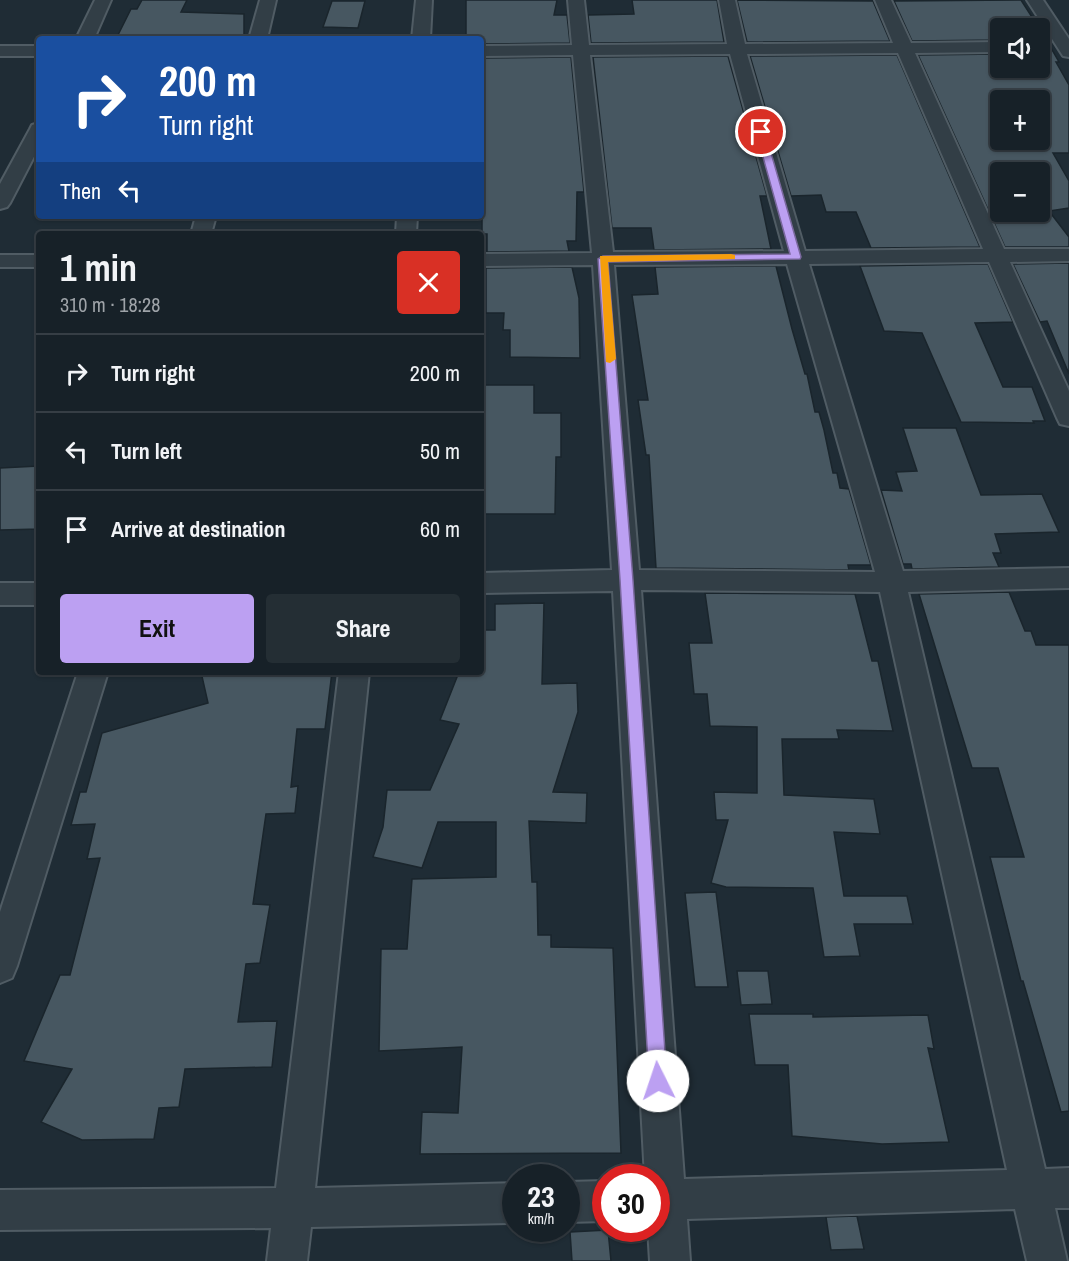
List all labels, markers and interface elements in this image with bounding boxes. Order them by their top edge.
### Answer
map controls [990,18,1050,222]
button: sound [990,18,1050,78]
text: 200 m [159,53,257,109]
icon: right [60,60,138,138]
button: + [990,90,1050,150]
pin [735,106,786,157]
text: Turn right [159,107,253,143]
icon: arrive [744,115,777,148]
button: − [990,162,1050,222]
icon: left [113,174,146,207]
text: Then [60,176,101,206]
text: 1 min [60,244,137,292]
button: close [397,251,460,314]
text: 310 m · 18:28 [60,291,160,318]
icon: right [60,357,93,390]
text: Turn right [111,358,195,388]
text: 200 m [410,358,460,388]
icon: left [60,435,93,468]
text: Turn left [111,436,182,466]
text: 50 m [420,436,460,466]
icon: arrive [60,513,93,546]
text: Arrive at destination [111,514,285,544]
text: 60 m [420,514,460,544]
button: Exit [60,594,254,663]
button: Share [266,594,460,663]
position arrow [626,1049,690,1113]
speed limit sign: 30 [592,1164,670,1242]
text: 23 [527,1176,555,1216]
text: km/h [528,1208,554,1229]

